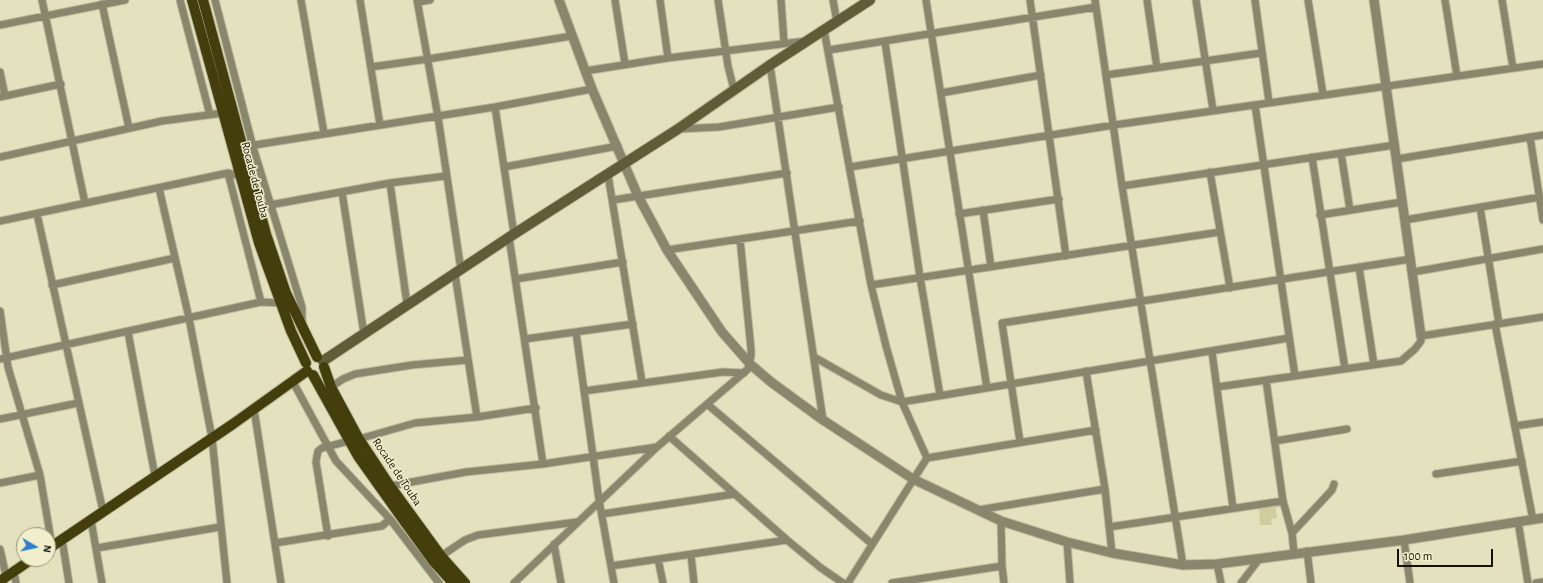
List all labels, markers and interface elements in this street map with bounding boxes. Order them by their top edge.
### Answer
street label: Rocade de Touba [238,140,272,220]
street label: Rocade de Touba [369,435,425,509]
north arrow [16,527,56,567]
scale bar [1399,541,1495,567]
text: N [41,544,53,553]
text: 100 m [1404,550,1432,562]

